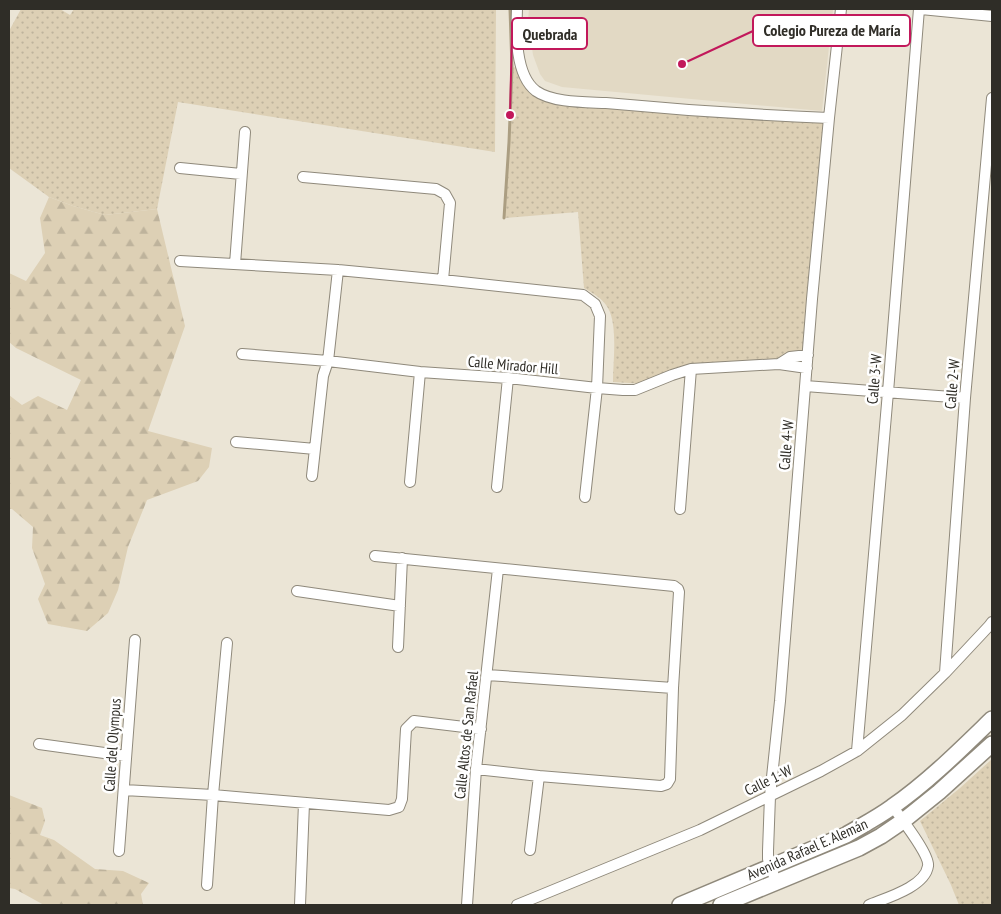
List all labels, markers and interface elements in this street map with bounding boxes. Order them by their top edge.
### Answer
callout: Colegio Pureza de María [753,15,910,46]
callout: Quebrada [512,18,587,49]
text: Colegio Pureza de María [763,20,901,40]
text: Quebrada [523,24,578,44]
street label: Calle Mirador Hill [467,352,559,378]
street label: Calle 3-W [862,353,886,405]
street label: Calle 2-W [940,358,964,410]
street label: Calle 4-W [774,419,798,471]
street label: Calle Altos de San Rafael [450,669,482,800]
street label: Calle del Olympus [99,698,125,792]
street label: Calle 1-W [741,760,795,800]
street label: Avenida Rafael E. Alemán [744,814,870,884]

